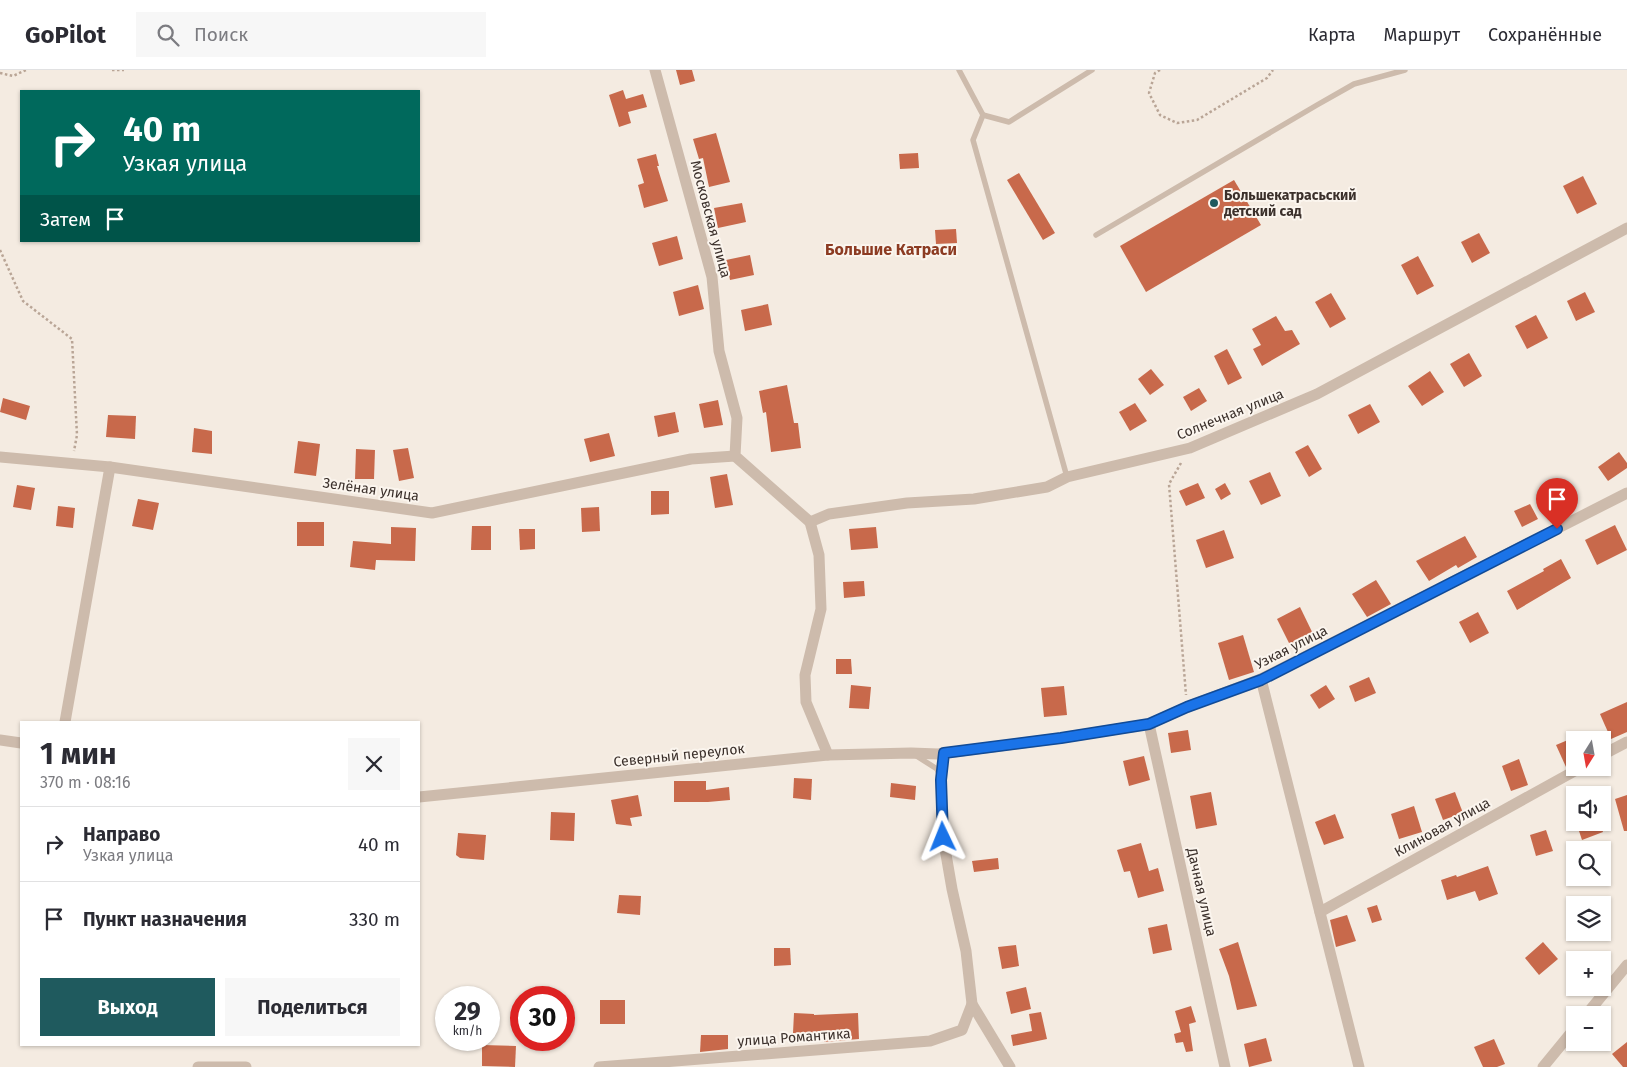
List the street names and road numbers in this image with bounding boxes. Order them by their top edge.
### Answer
street label: Московская улица [687,159,734,280]
street label: Солнечная улица [1174,385,1286,444]
street label: Зелёная улица [322,474,420,505]
street label: Узкая улица [1252,622,1330,673]
street label: Северный переулок [613,740,746,771]
street label: Клиновая улица [1391,794,1493,861]
street label: Дачная улица [1183,845,1220,938]
street label: улица Романтика [737,1025,851,1050]

